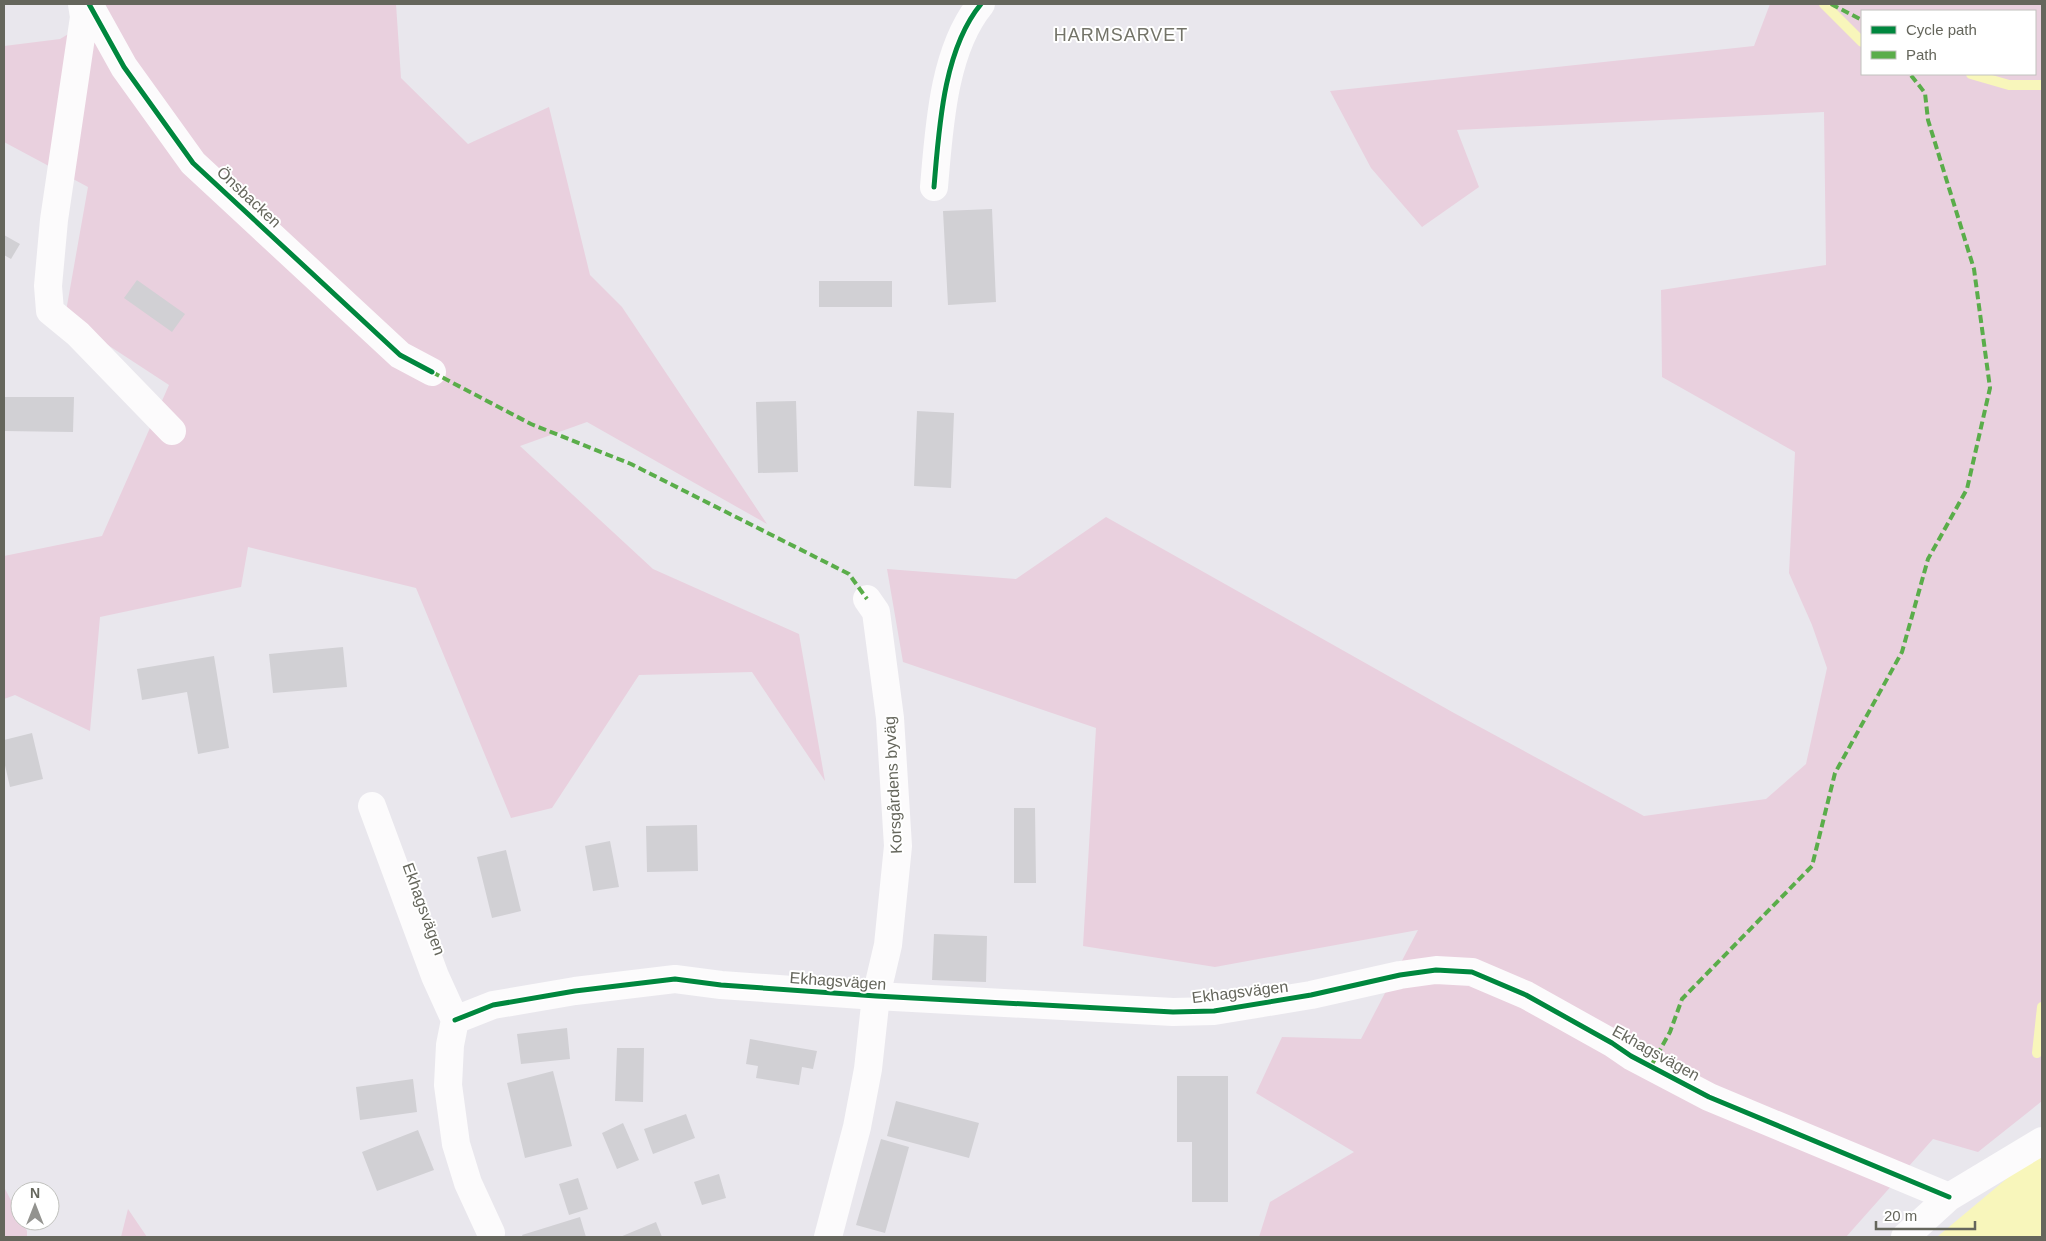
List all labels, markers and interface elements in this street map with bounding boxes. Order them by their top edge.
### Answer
legend [1861,10,2036,75]
text: Cycle path [1906,21,1977,38]
district label: HARMSARVET [1054,25,1188,45]
text: Path [1906,46,1937,63]
street label: Önsbacken [214,163,284,231]
street label: Korsgårdens byväg [881,716,905,854]
street label: Ekhagsvägen [399,861,449,957]
street label: Ekhagsvägen [789,969,887,993]
street label: Ekhagsvägen [1191,978,1289,1006]
street label: Ekhagsvägen [1609,1022,1703,1084]
north arrow [10,1181,60,1231]
text: N [30,1185,40,1201]
scale bar [1876,1198,1975,1230]
text: 20 m [1884,1207,1917,1224]

